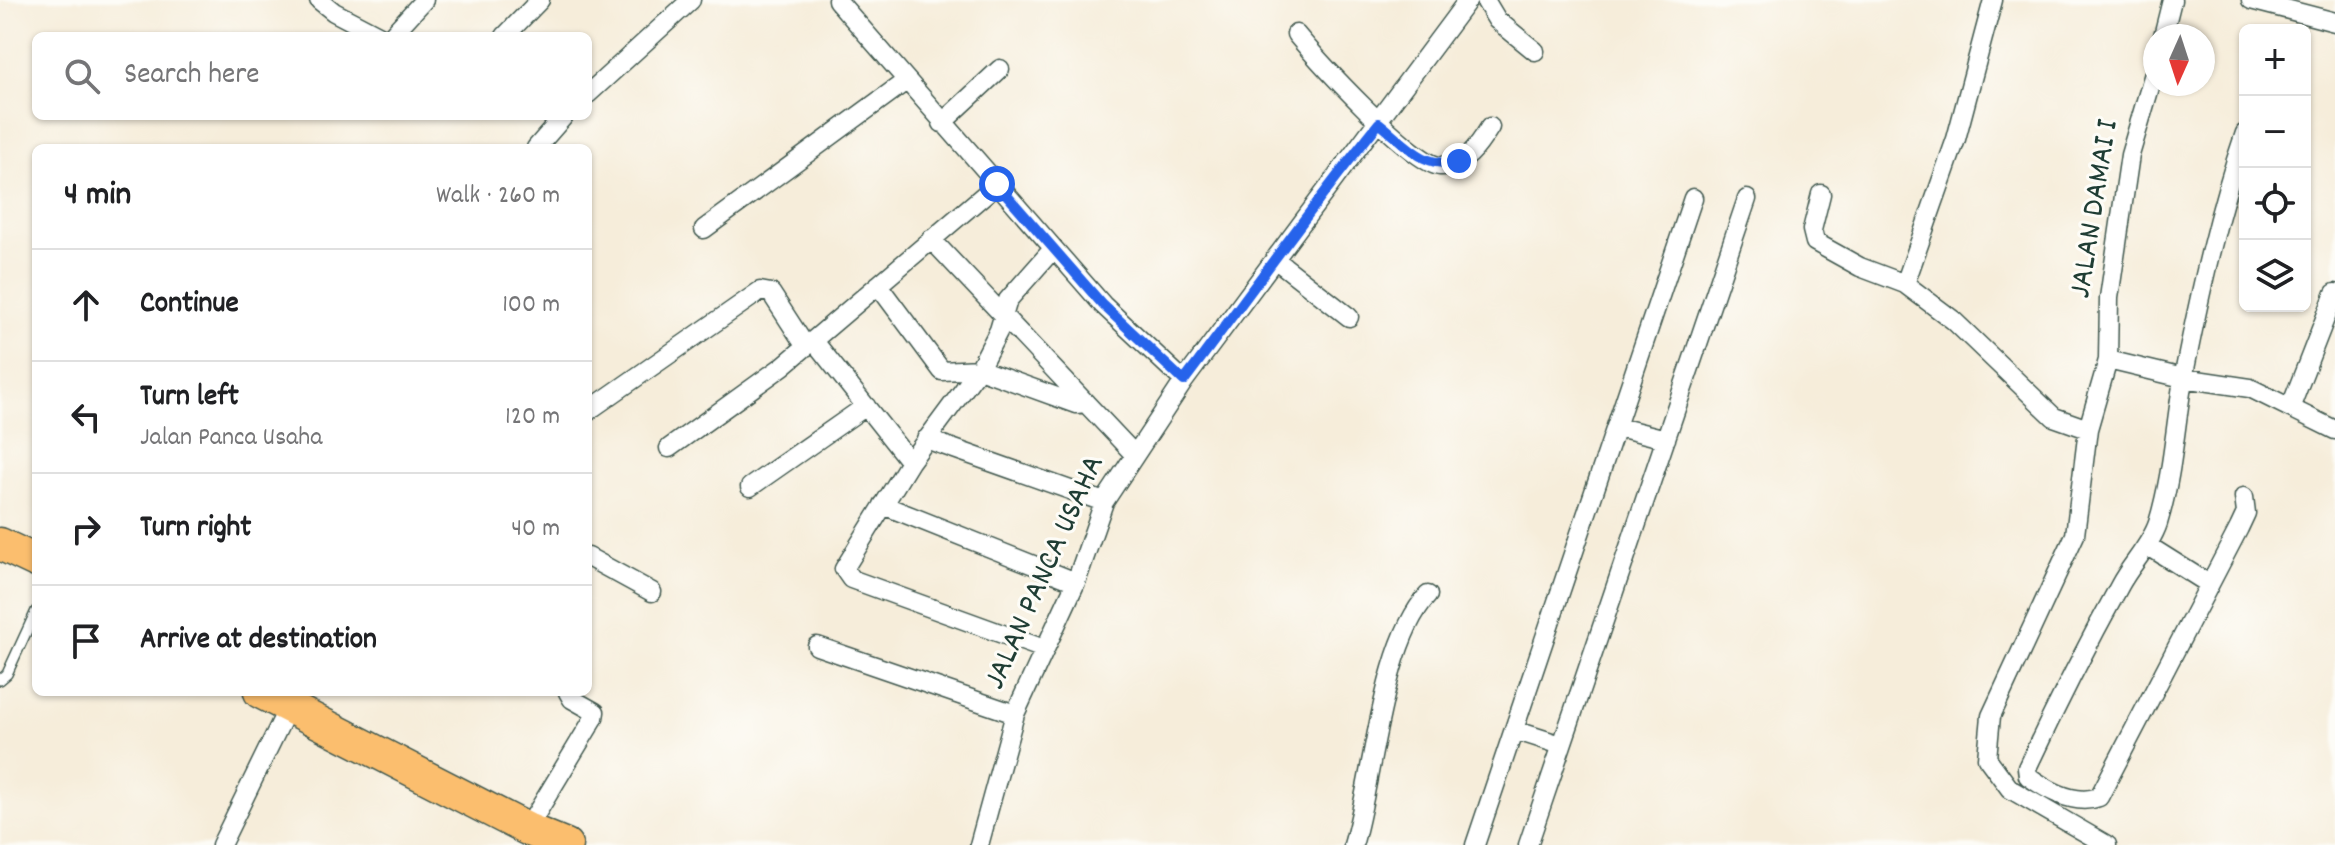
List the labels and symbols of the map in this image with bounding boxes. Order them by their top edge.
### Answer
north arrow [2143,24,2215,96]
street label: JALAN DAMAI I [2059,116,2133,302]
route end [1441,143,1477,179]
route start [979,166,1015,202]
street label: JALAN PANCA USAHA [974,448,1118,698]

